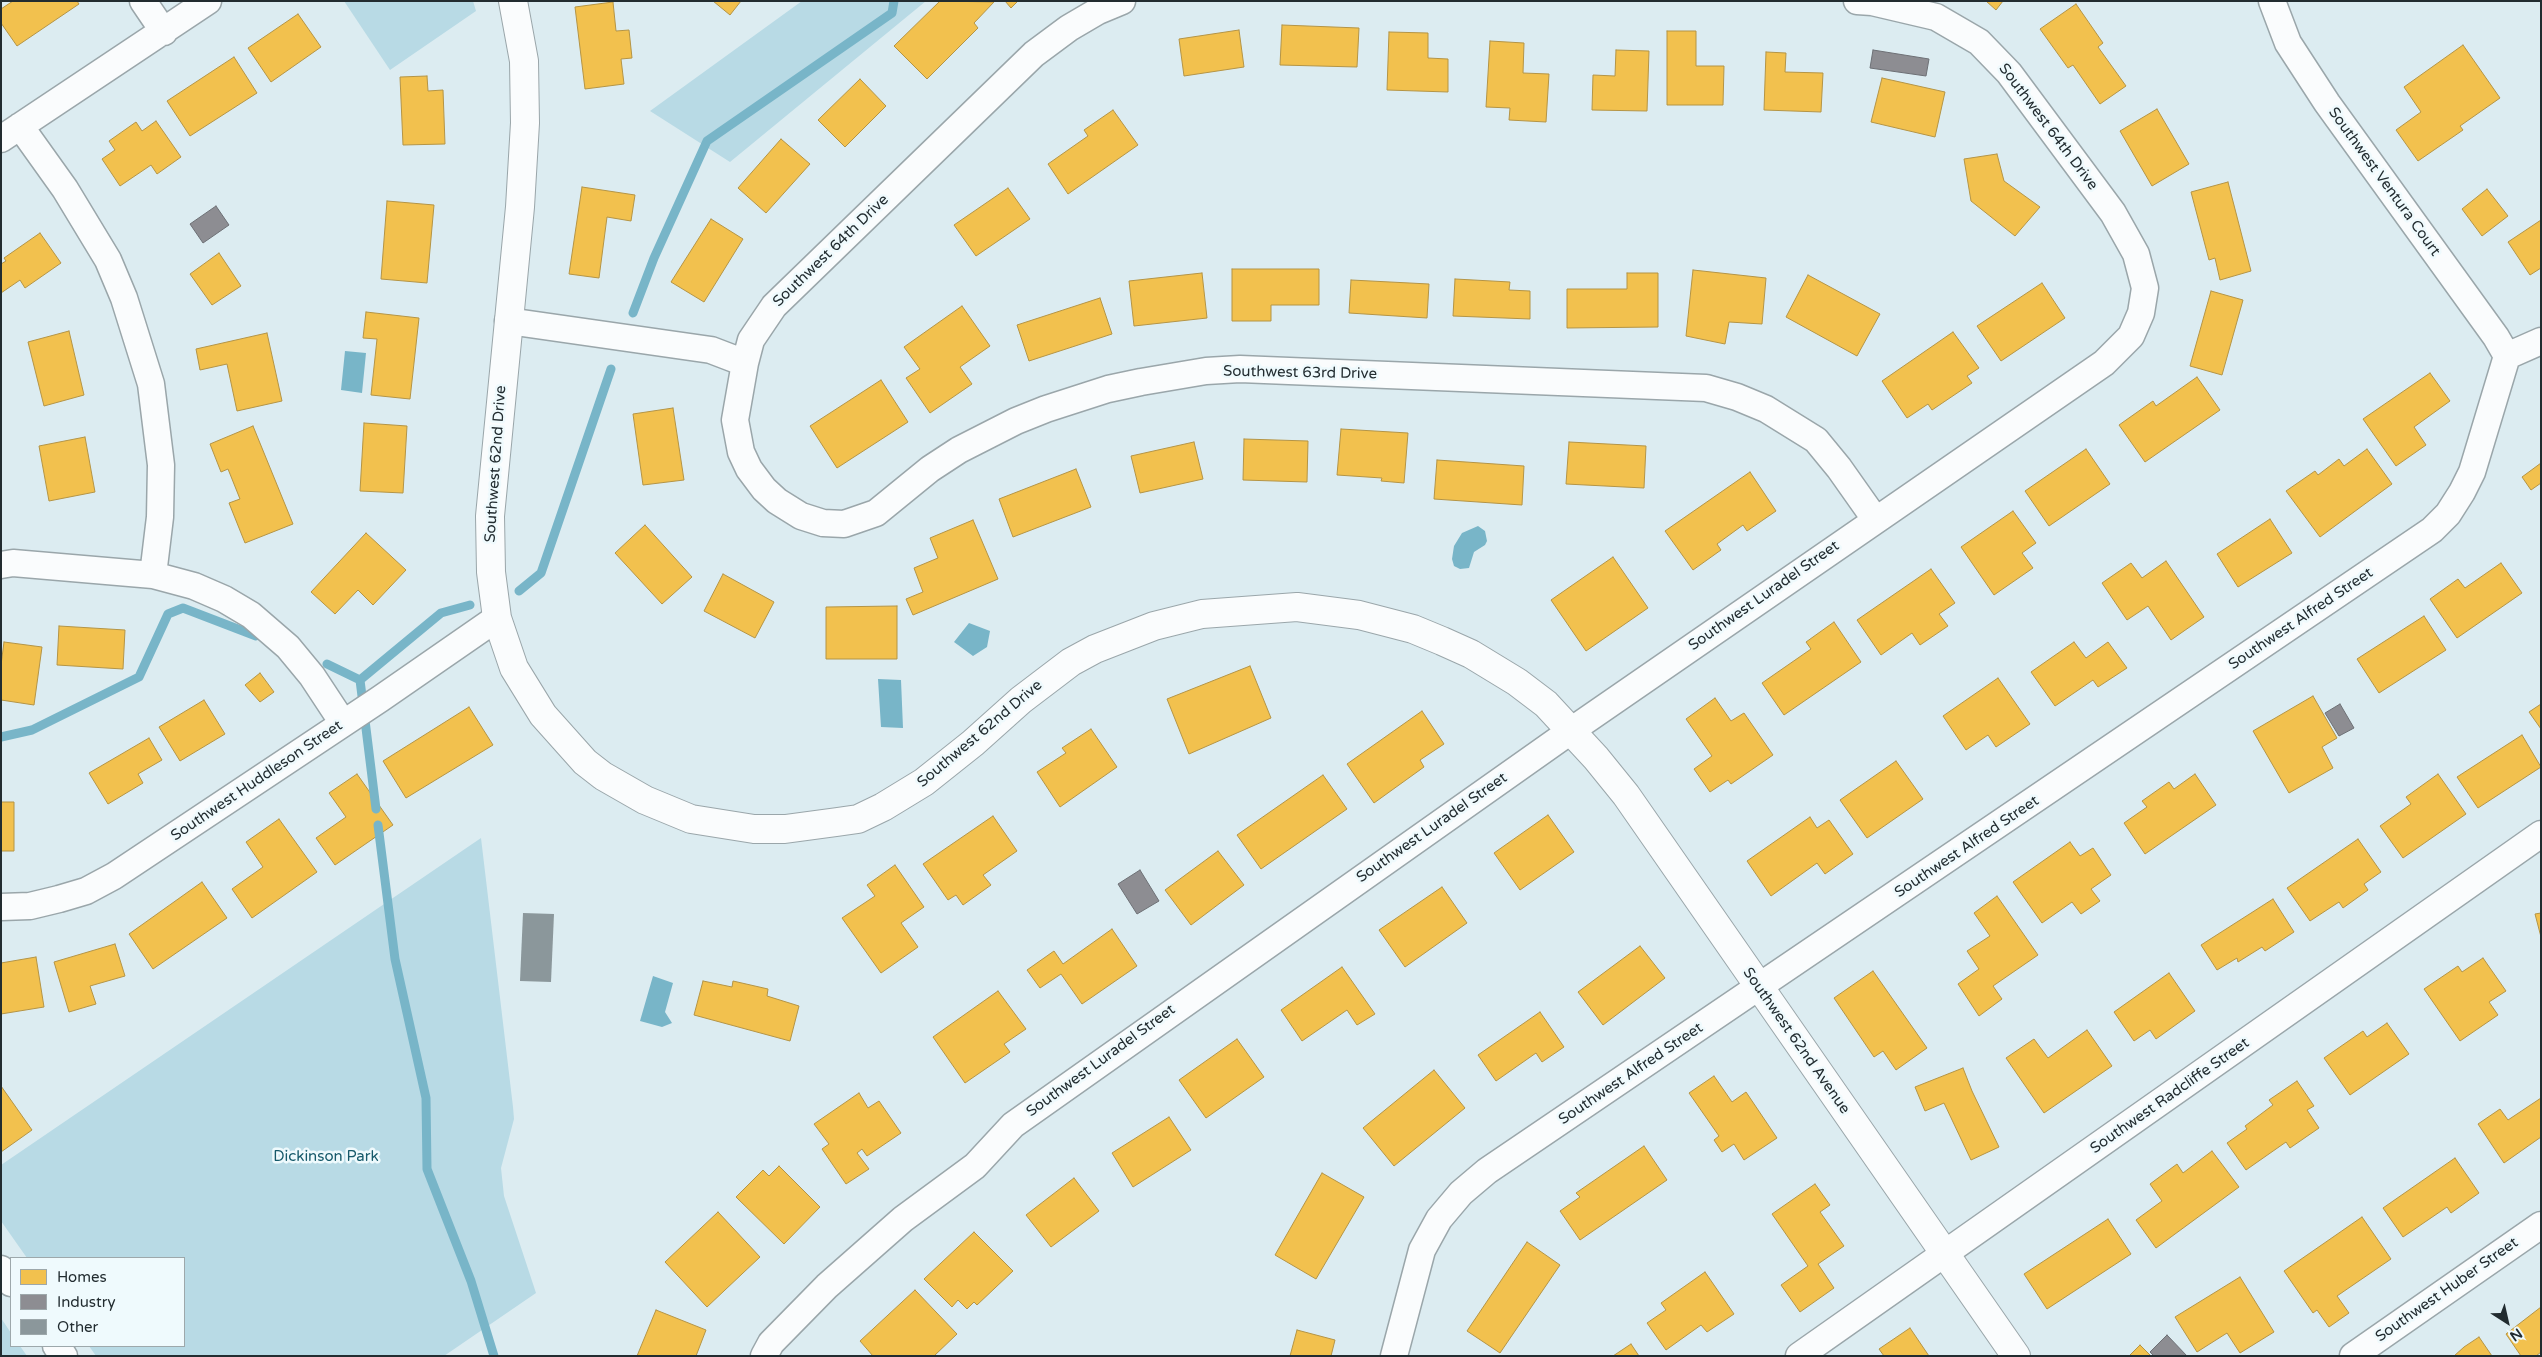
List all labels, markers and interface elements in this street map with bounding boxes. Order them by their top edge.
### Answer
street label: Southwest 64th Drive [1995,60,2101,194]
street label: Southwest Ventura Court [2324,104,2444,260]
street label: Southwest 64th Drive [769,191,893,311]
street label: Southwest 63rd Drive [1223,363,1377,383]
street label: Southwest 62nd Drive [482,385,510,543]
street label: Southwest Luradel Street [1685,537,1843,655]
street label: Southwest Alfred Street [2225,564,2377,674]
street label: Southwest 62nd Drive [914,676,1046,792]
street label: Southwest Huddleson Street [168,717,346,845]
street label: Southwest Luradel Street [1353,769,1511,887]
street label: Southwest Alfred Street [1891,792,2043,902]
street label: Southwest 62nd Avenue [1739,964,1853,1118]
street label: Southwest Luradel Street [1023,1001,1179,1121]
street label: Southwest Alfred Street [1555,1019,1707,1129]
street label: Southwest Radcliffe Street [2087,1034,2253,1158]
park label: Dickinson Park [273,1148,379,1166]
street label: Southwest Huber Street [2372,1234,2522,1346]
legend [10,1257,185,1347]
text: Homes [57,1268,107,1286]
text: Industry [57,1293,116,1311]
north arrow [2482,1297,2532,1347]
text: Other [57,1318,98,1336]
text: N [2506,1325,2525,1345]

